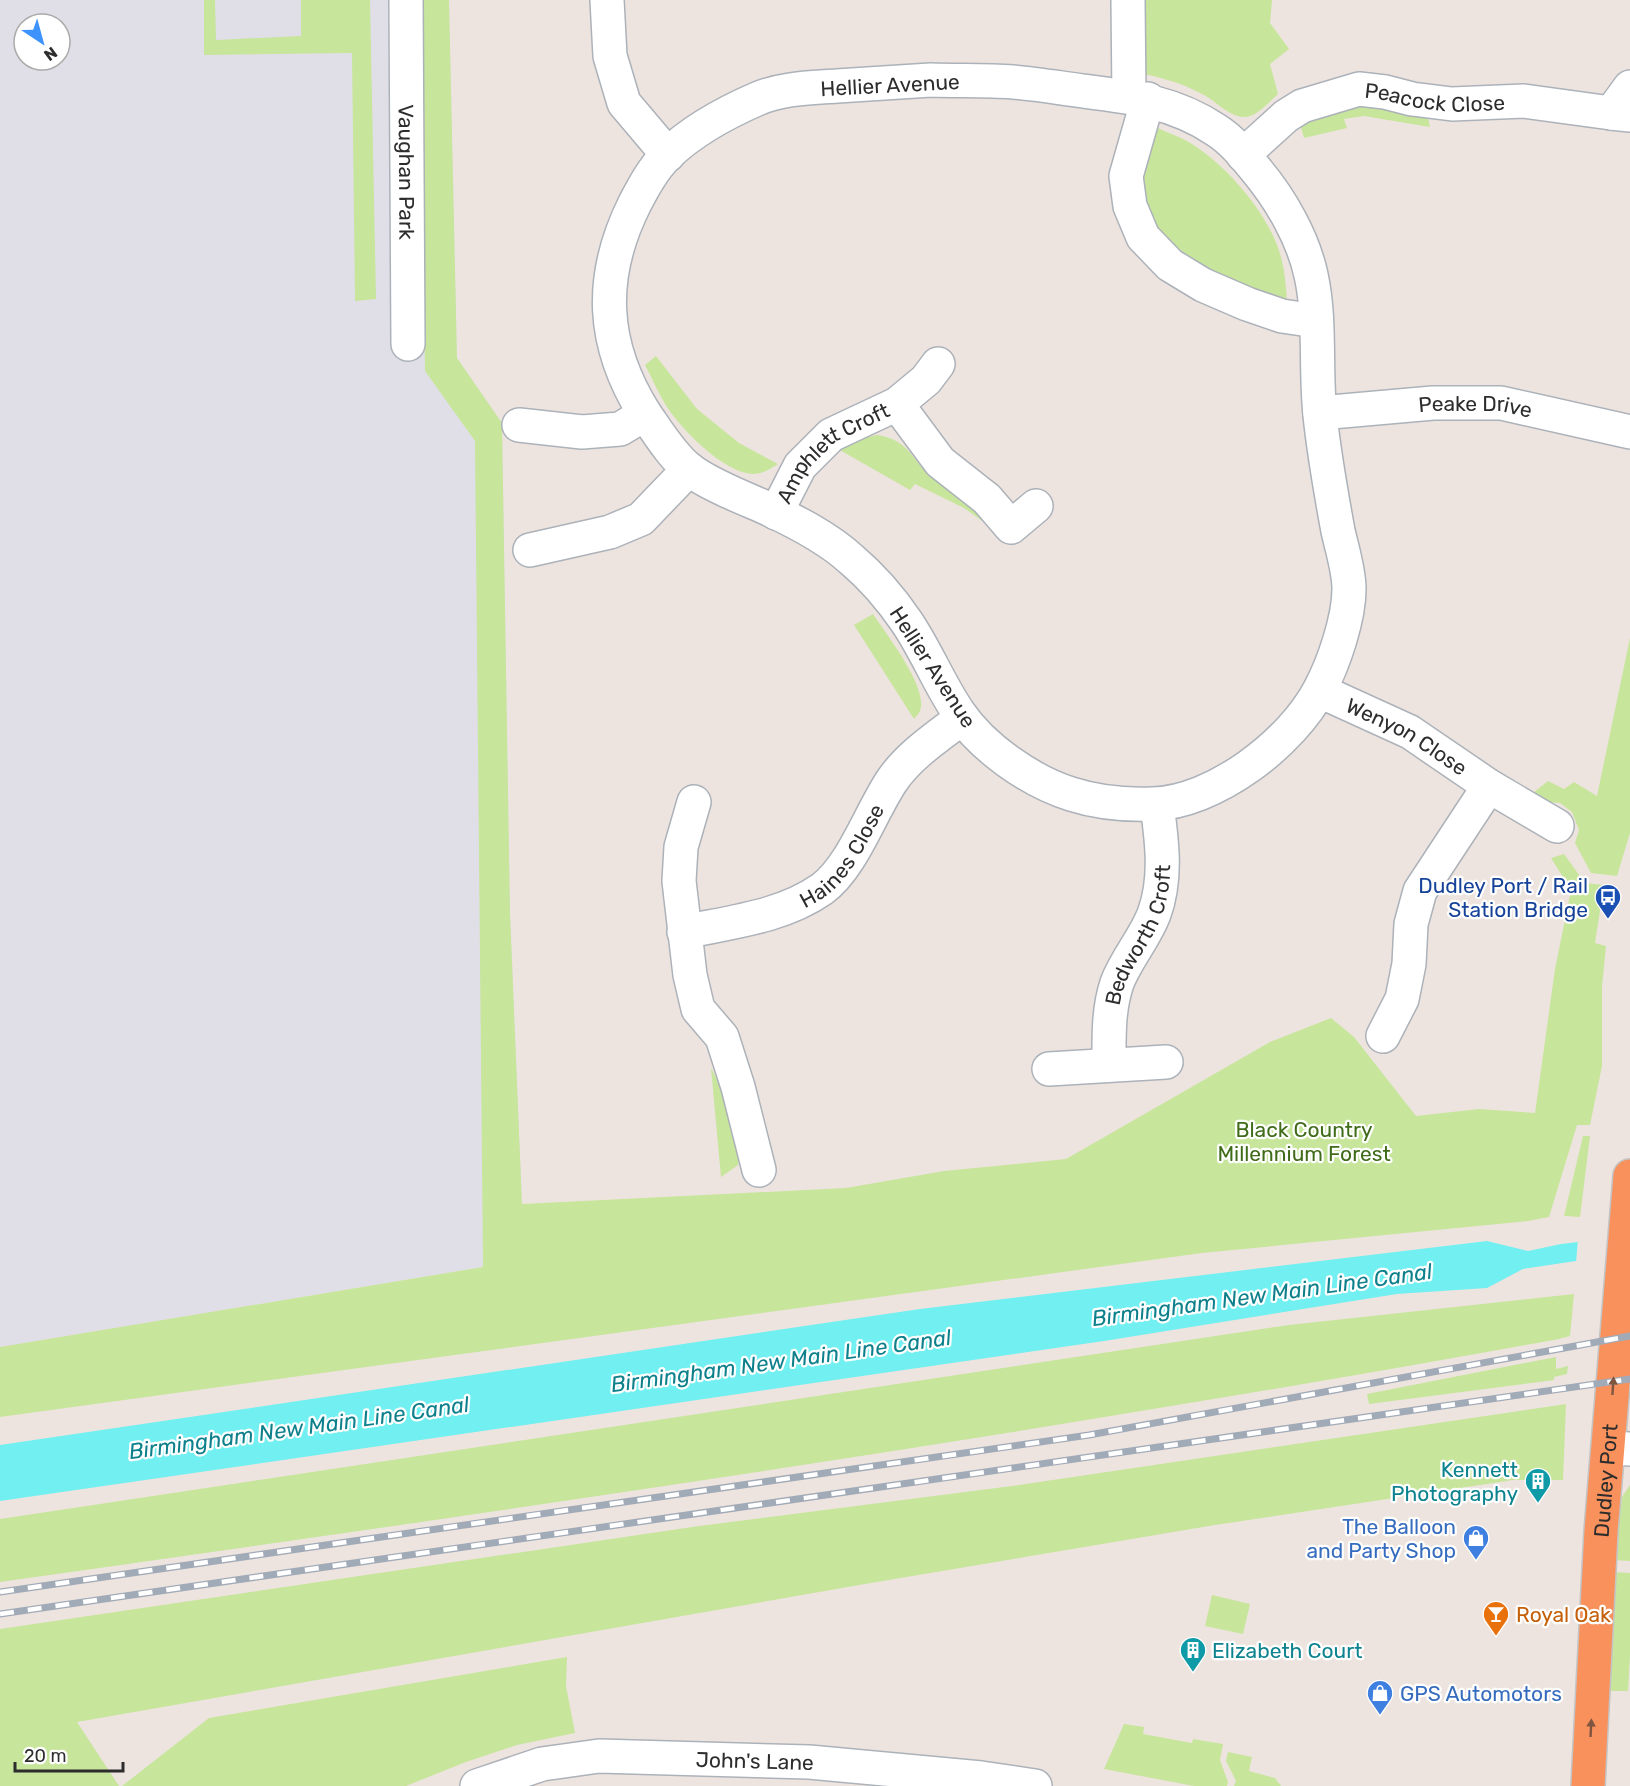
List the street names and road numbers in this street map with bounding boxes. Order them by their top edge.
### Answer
street label: Hellier Avenue [820,69,960,101]
street label: Peacock Close [1363,77,1505,117]
street label: Vaughan Park [394,104,420,240]
street label: Peake Drive [1417,391,1535,422]
street label: Amphlett Croft [771,397,893,507]
street label: Hellier Avenue [885,602,981,732]
street label: Wenyon Close [1342,692,1472,780]
street label: Haines Close [795,800,889,912]
street label: Bedworth Croft [1099,864,1175,1007]
street label: Dudley Port [1588,1423,1622,1538]
street label: John's Lane [695,1746,814,1775]

